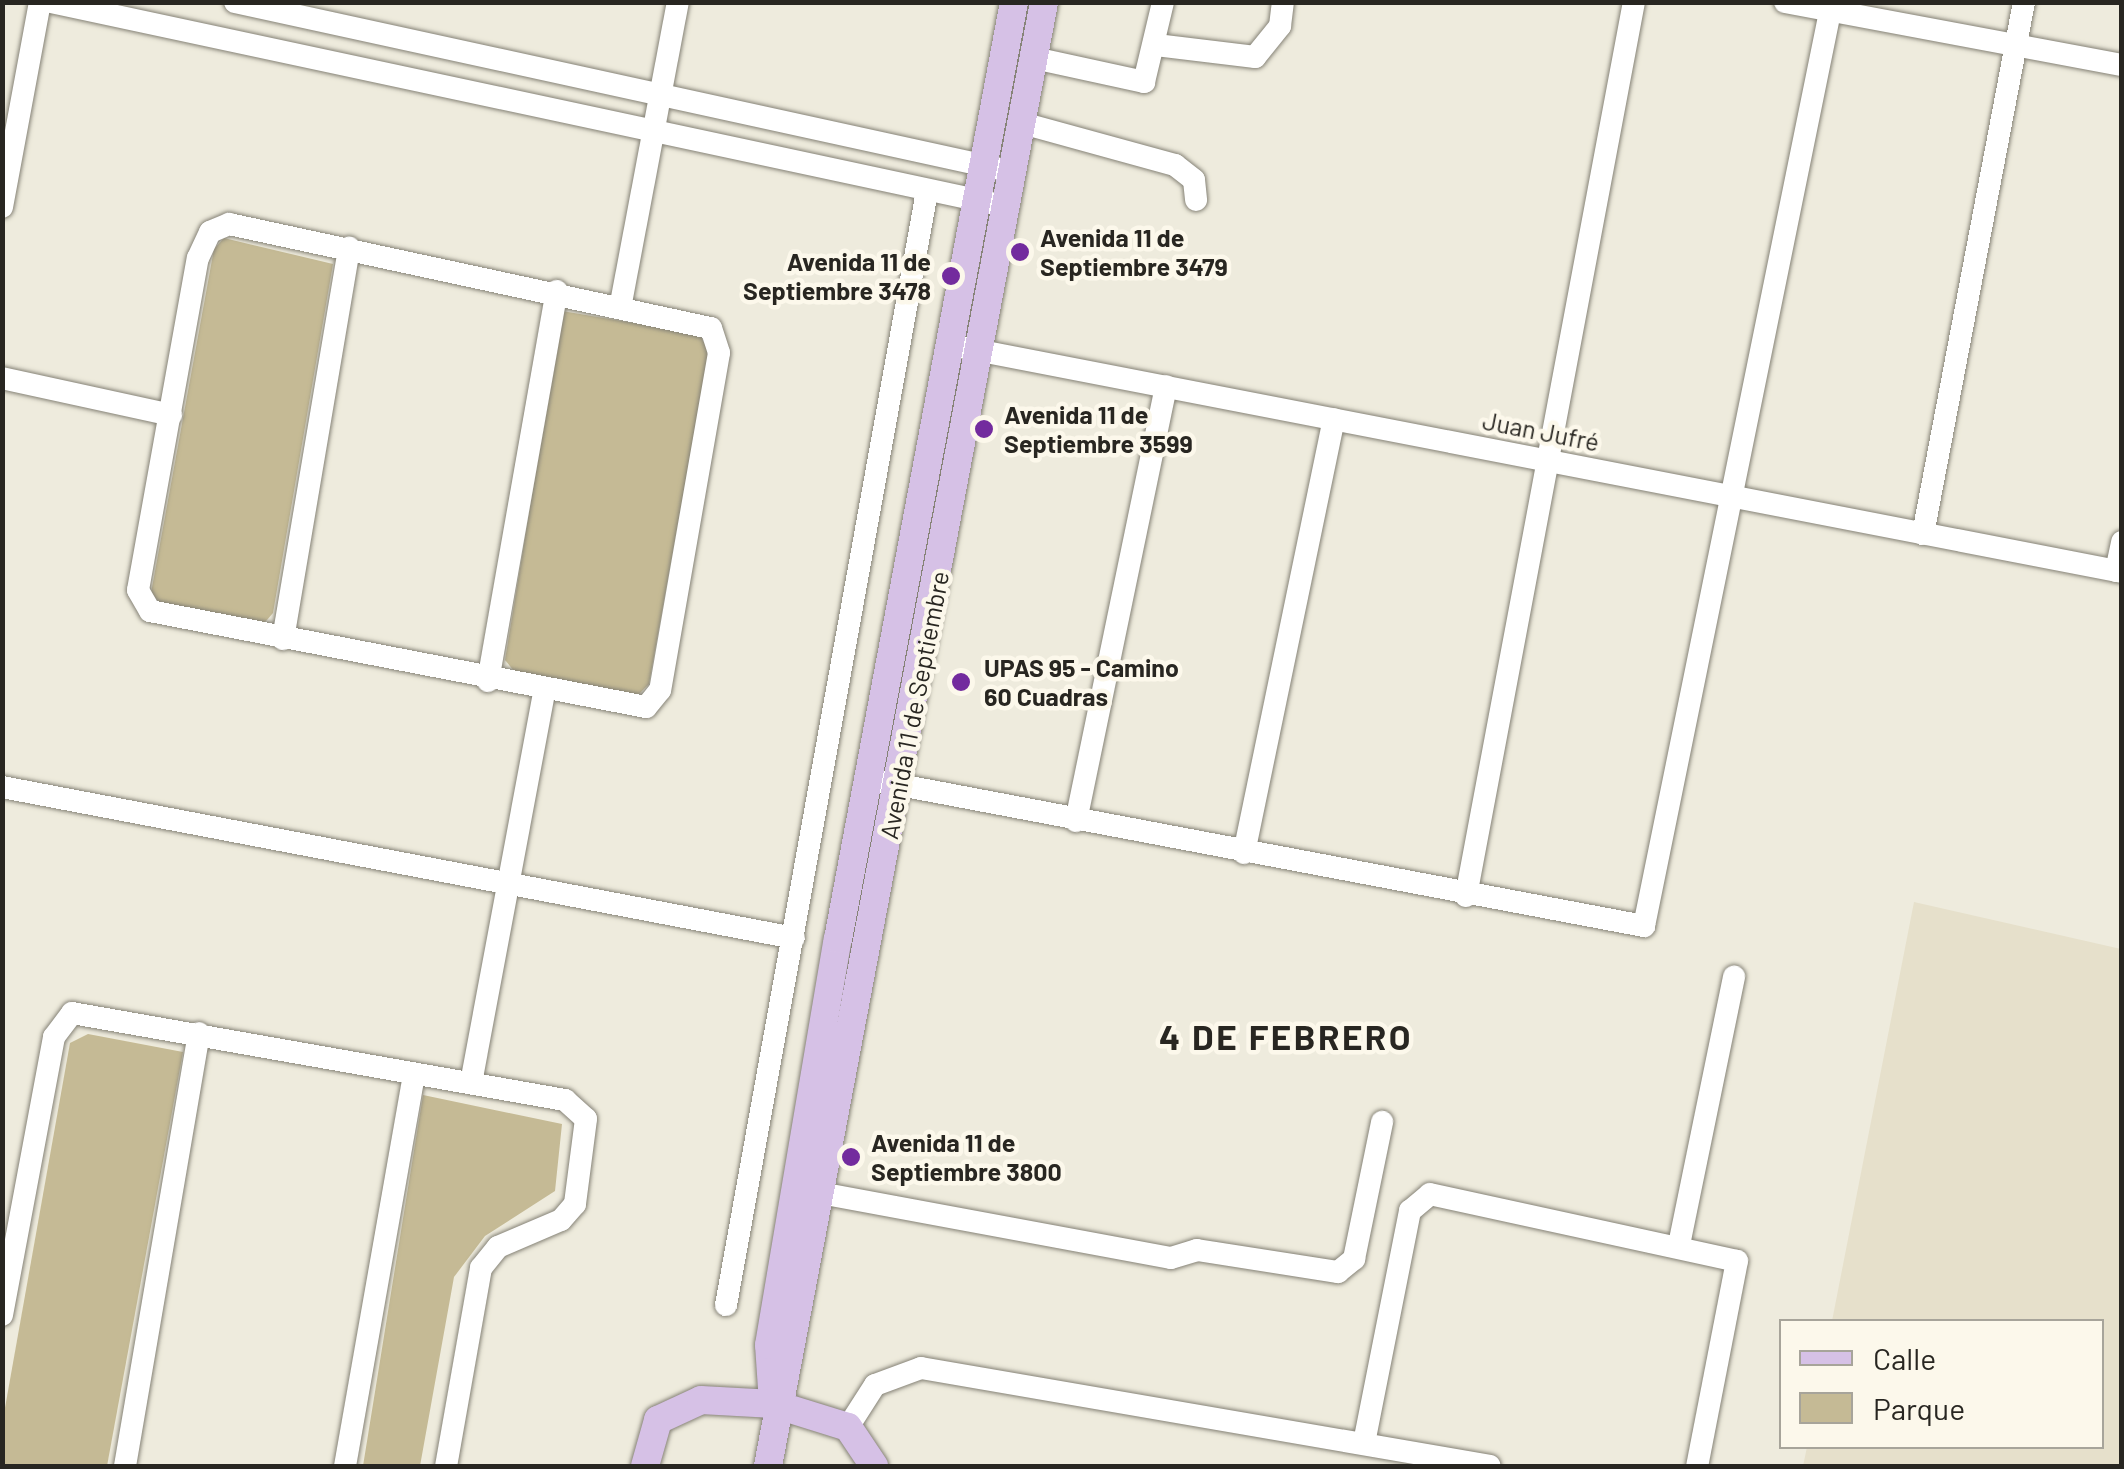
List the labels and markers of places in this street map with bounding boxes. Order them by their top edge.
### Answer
place label: Avenida 11 de Septiembre 3479 [1040,223,1228,282]
marker: Avenida 11 de Septiembre 3479 [1009,241,1031,263]
place label: Avenida 11 de Septiembre 3478 [743,247,931,306]
marker: Avenida 11 de Septiembre 3478 [940,265,962,287]
place label: Avenida 11 de Septiembre 3599 [1004,400,1193,459]
marker: Avenida 11 de Septiembre 3599 [973,418,995,440]
place label: UPAS 95 - Camino 60 Cuadras [984,653,1179,712]
marker: UPAS 95 - Camino 60 Cuadras [948,669,974,695]
place label: Avenida 11 de Septiembre 3800 [871,1128,1062,1187]
marker: Avenida 11 de Septiembre 3800 [840,1146,862,1168]

